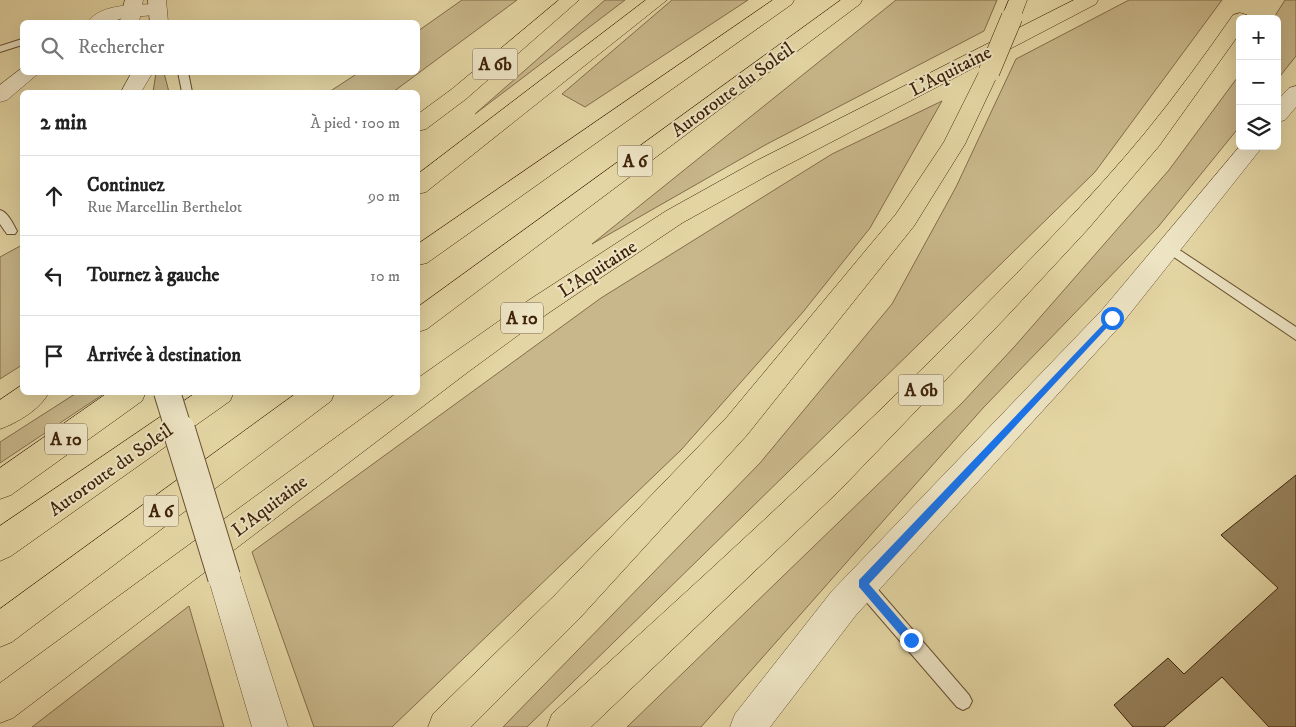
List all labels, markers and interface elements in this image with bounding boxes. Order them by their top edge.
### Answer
map controls [1236,15,1281,150]
button: + [1236,15,1281,60]
search box [20,20,420,75]
icon: search [38,34,66,62]
text: Rechercher [78,36,164,59]
street label: Autoroute du Soleil [667,38,799,142]
street label: L'Aquitaine [906,41,996,103]
road number: A 6b [472,49,518,80]
button: − [1236,60,1281,105]
button: layers [1236,105,1281,150]
text: 2 min [40,110,87,136]
text: À pied · 100 m [310,113,400,133]
road number: A 6 [618,146,652,177]
text: Continuez [87,174,165,197]
icon: ahead [40,182,68,210]
text: 90 m [368,186,400,206]
text: Rue Marcellin Berthelot [87,197,242,217]
street label: L'Aquitaine [554,235,642,304]
icon: left [40,262,68,290]
text: Tournez à gauche [87,264,219,287]
text: 10 m [370,266,400,286]
road number: A 10 [501,302,543,334]
route start [1101,307,1124,330]
icon: arrive [40,342,68,370]
text: Arrivée à destination [87,344,241,367]
road number: A 6b [898,374,944,406]
street label: Autoroute du Soleil [44,419,177,522]
road number: A 10 [45,424,87,454]
street label: L'Aquitaine [228,470,313,543]
road number: A 6 [144,496,178,526]
route end [900,629,923,652]

